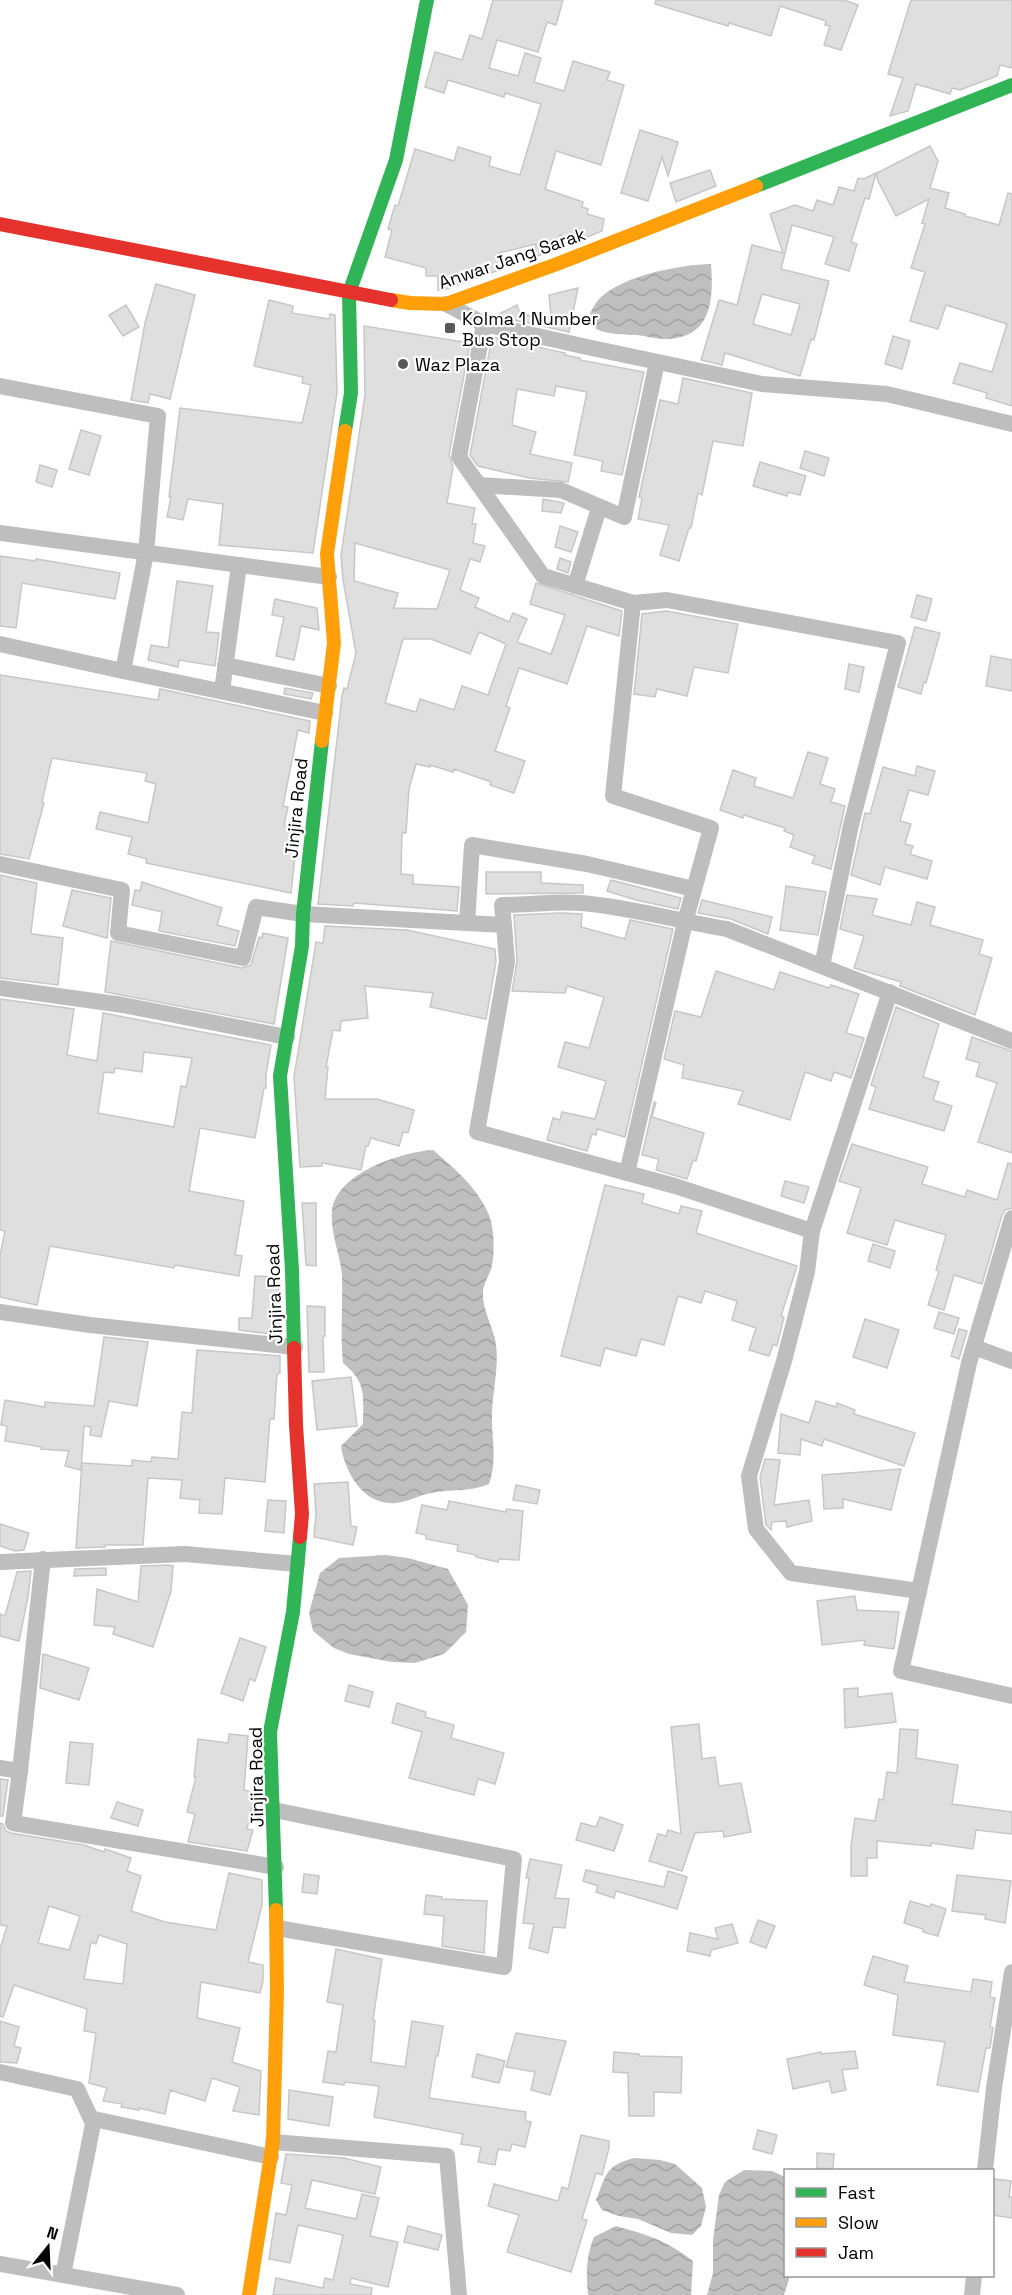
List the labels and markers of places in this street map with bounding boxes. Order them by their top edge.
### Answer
place label: Kolma 1 Number Bus Stop [462,307,598,351]
marker: Kolma 1 Number Bus Stop [443,321,457,335]
place label: Waz Plaza [415,353,500,376]
marker: Waz Plaza [396,357,410,371]

